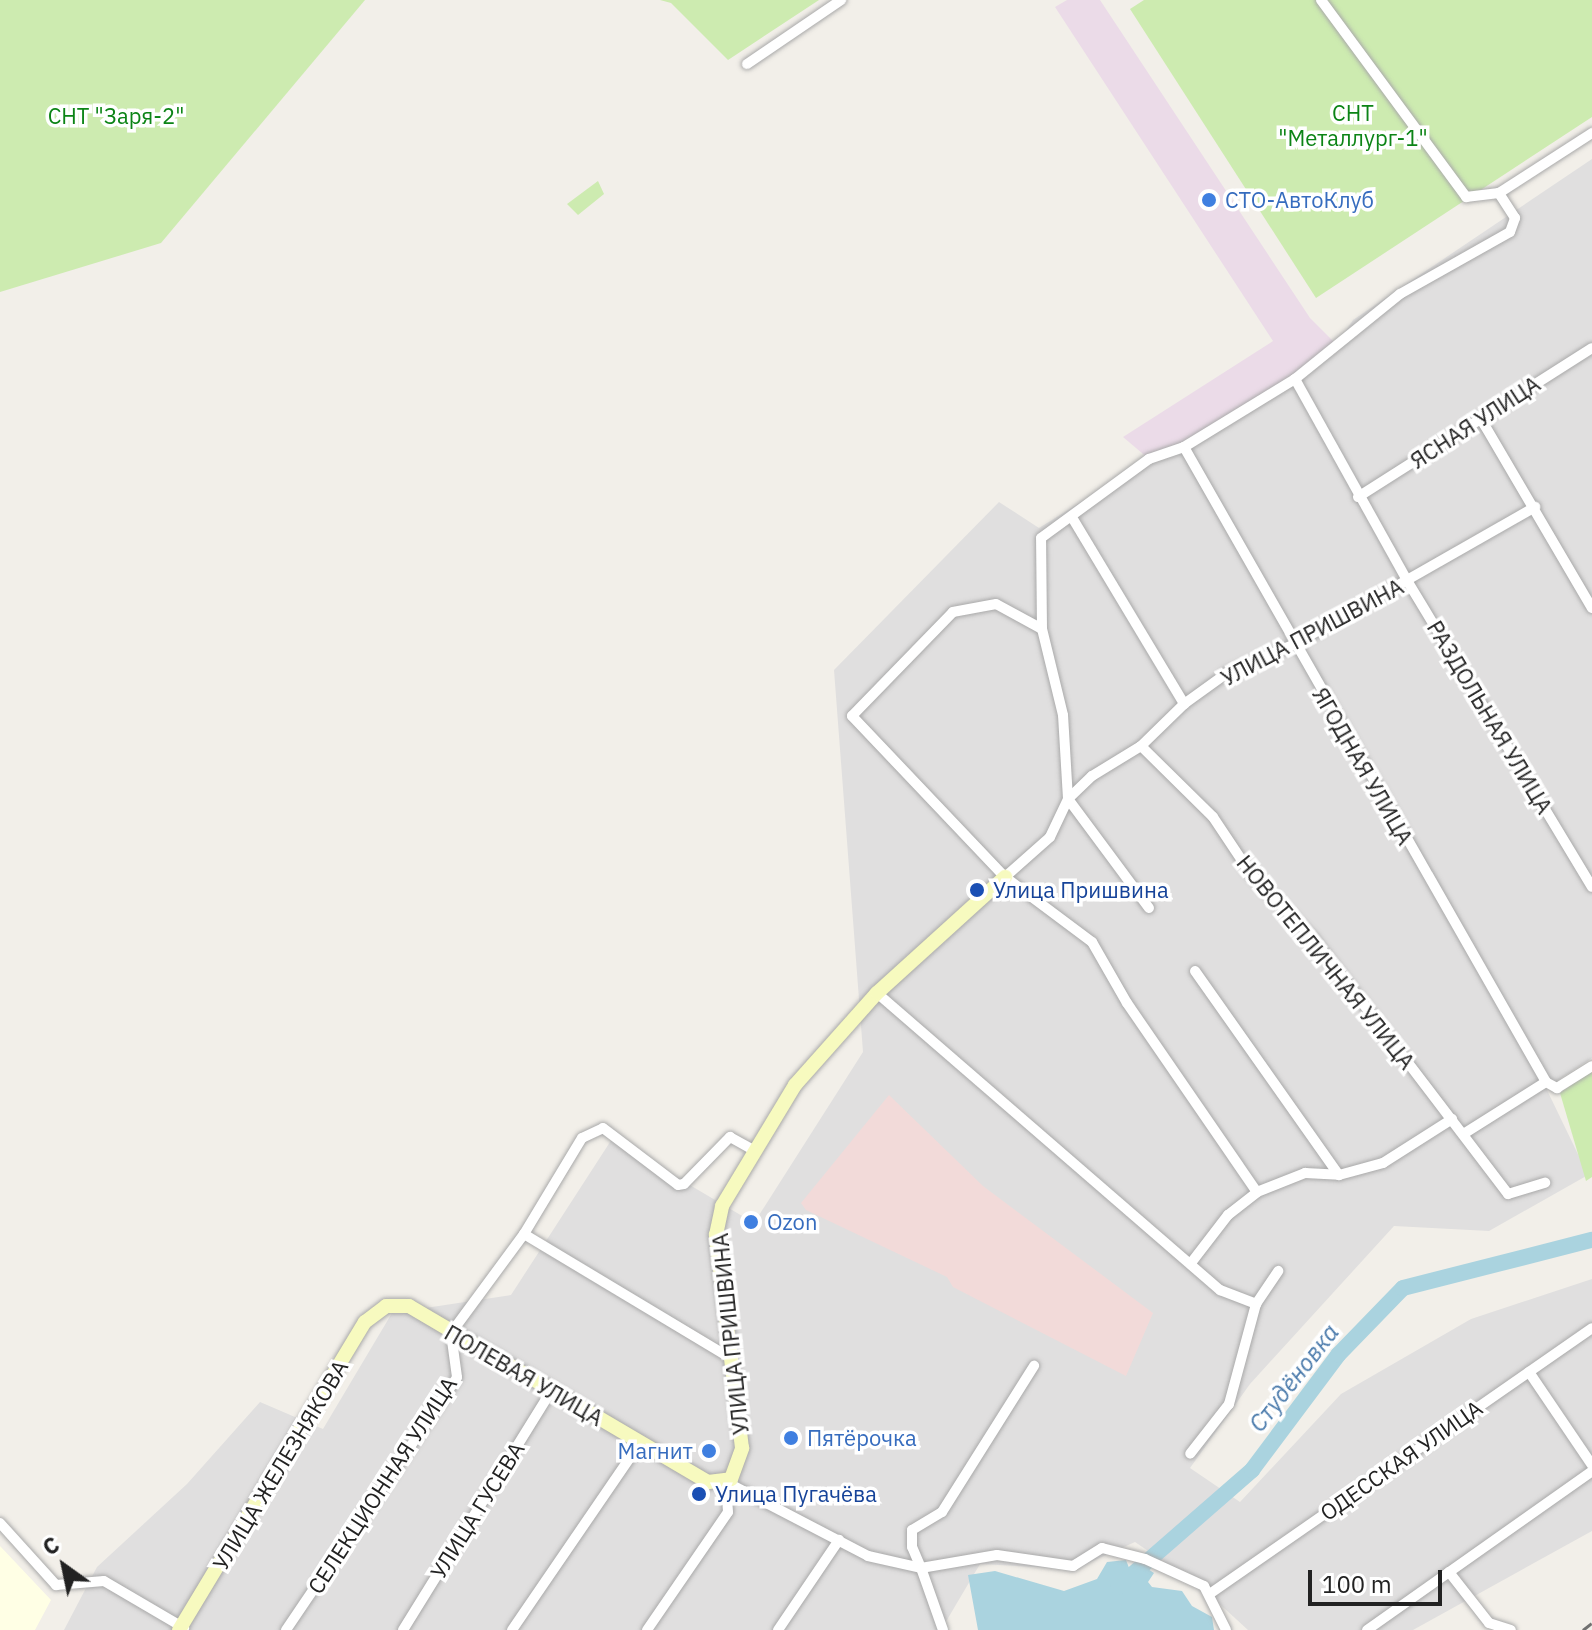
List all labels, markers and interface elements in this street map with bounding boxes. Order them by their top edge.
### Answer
park label: СНТ "Металлург-1" [1278,99,1428,150]
park label: СНТ "Заря-2" [48,103,184,129]
place label: СТО-АвтоКлуб [1225,187,1374,213]
marker: СТО-АвтоКлуб [1200,191,1218,209]
street label: ЯСНАЯ УЛИЦА [1405,370,1545,474]
street label: УЛИЦА ПРИШВИНА [1216,573,1408,691]
street label: РАЗДОЛЬНАЯ УЛИЦА [1422,616,1558,818]
street label: ЯГОДНАЯ УЛИЦА [1307,683,1419,849]
street label: НОВОТЕПЛИЧНАЯ УЛИЦА [1231,850,1421,1074]
place label: Улица Пришвина [993,877,1169,903]
marker: Улица Пришвина [968,881,986,899]
place label: Ozon [767,1209,817,1235]
marker: Ozon [742,1213,760,1231]
street label: УЛИЦА ПРИШВИНА [706,1232,754,1436]
water label: Студёновка [1243,1318,1345,1438]
street label: ПОЛЕВАЯ УЛИЦА [440,1319,608,1431]
street label: УЛИЦА ЖЕЛЕЗНЯКОВА [207,1355,353,1575]
street label: СЕЛЕКЦИОННАЯ УЛИЦА [302,1372,462,1598]
street label: ОДЕССКАЯ УЛИЦА [1315,1394,1487,1526]
place label: Пятёрочка [807,1425,917,1451]
marker: Пятёрочка [782,1429,800,1447]
street label: УЛИЦА ГУСЕВА [424,1437,530,1583]
place label: Магнит [618,1438,693,1464]
marker: Магнит [700,1442,718,1460]
place label: Улица Пугачёва [715,1481,877,1507]
marker: Улица Пугачёва [690,1485,708,1503]
north arrow [24,1526,104,1606]
text: С [37,1529,65,1562]
scale bar [1312,1554,1446,1604]
text: 100 m [1322,1568,1392,1600]

